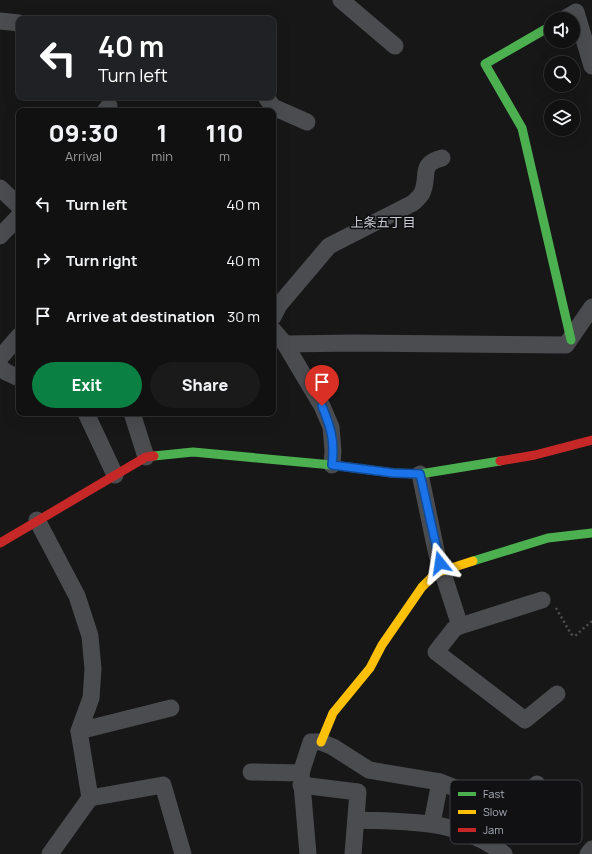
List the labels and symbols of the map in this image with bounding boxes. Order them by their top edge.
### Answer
district label: 上条五丁目 [350,213,416,231]
pin [305,365,339,406]
position arrow [419,542,461,584]
legend [450,780,582,844]
text: Fast [483,786,505,801]
text: Slow [483,804,508,819]
text: Jam [483,822,504,837]

